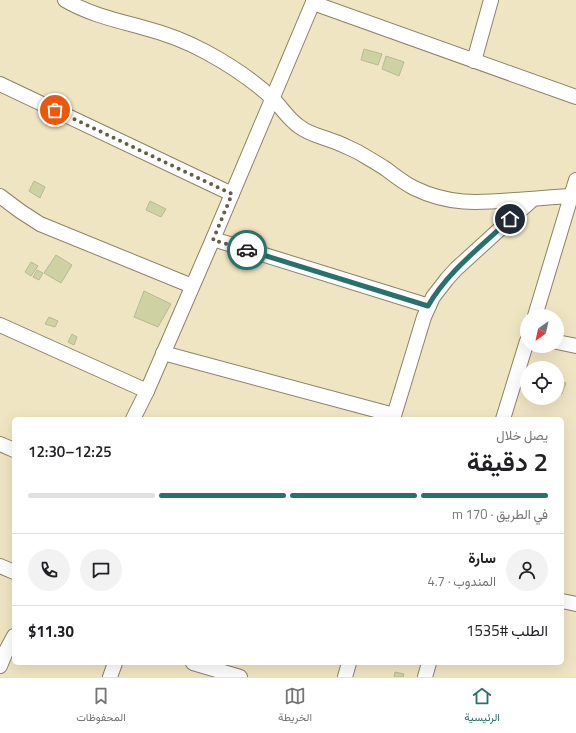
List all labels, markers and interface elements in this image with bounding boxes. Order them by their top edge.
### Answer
pin [38,93,72,127]
icon: bag [44,99,66,121]
pin [493,202,527,236]
icon: home [499,208,521,230]
courier [227,230,267,270]
icon: car [236,239,258,261]
north arrow [520,309,564,353]
map controls [520,309,564,405]
button: locate [520,361,564,405]
text: يصل خلال [496,425,548,445]
text: 12:25–12:30 [28,440,112,463]
text: 2 دقيقة [467,442,548,481]
text: في الطريق · 170 m [452,504,548,524]
text: سارة [468,546,496,569]
button: phone [28,549,70,591]
button: chat [80,549,122,591]
button: person [506,549,548,591]
text: المندوب · 4.7 [427,571,496,591]
text: الطلب #1535 [466,619,548,642]
text: $11.30 [28,620,74,643]
tab: المحفوظات [76,685,126,727]
tab: الخريطة [278,685,312,727]
tab: الرئيسية [464,685,500,727]

